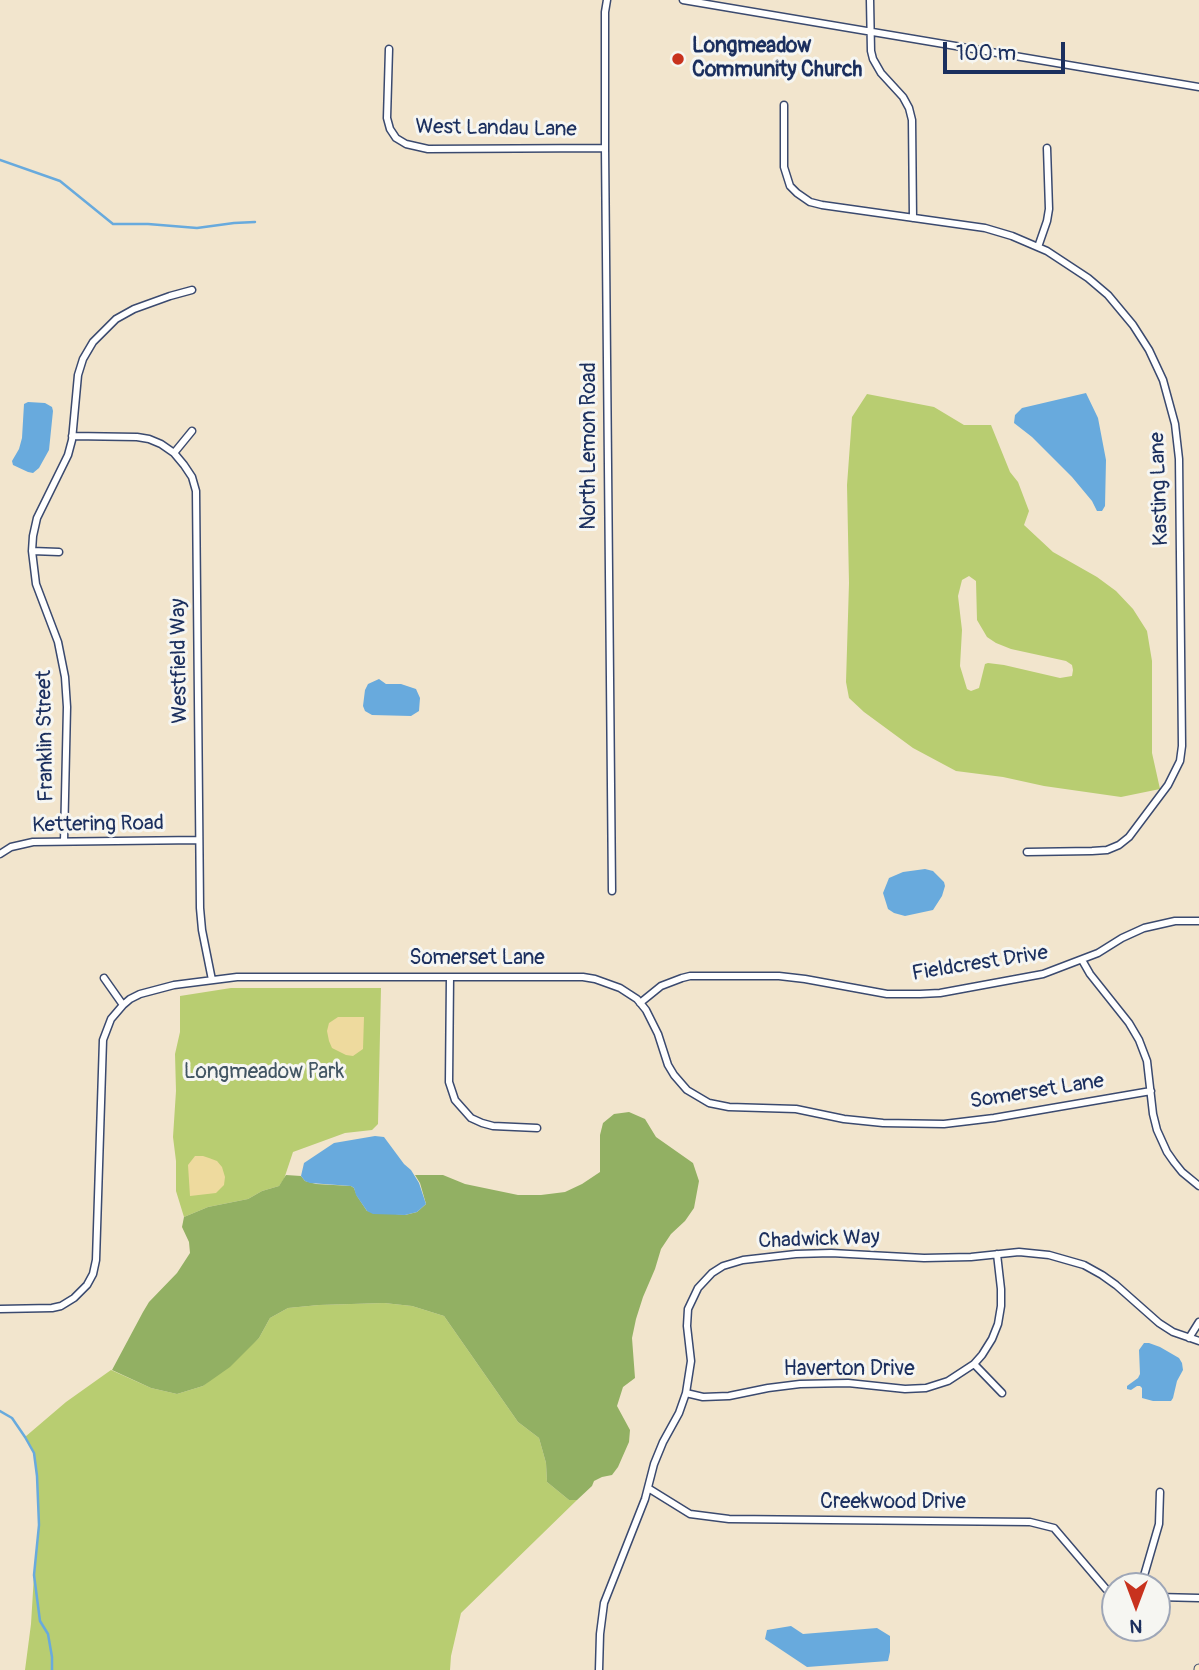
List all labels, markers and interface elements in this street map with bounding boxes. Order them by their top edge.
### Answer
scale bar [947,28,1070,72]
place label: Longmeadow Community Church [692,34,862,84]
text: 100 m [956,40,1016,67]
marker: Longmeadow Community Church [670,51,686,67]
street label: West Landau Lane [415,115,577,143]
street label: North Lemon Road [577,362,603,530]
street label: Kasting Lane [1145,432,1175,546]
street label: Westfield Way [166,598,194,724]
street label: Franklin Street [32,670,60,802]
street label: Kettering Road [32,811,164,839]
street label: Fieldcrest Drive [910,941,1050,987]
street label: Somerset Lane [409,946,545,972]
park label: Longmeadow Park [184,1060,344,1086]
street label: Somerset Lane [968,1069,1106,1115]
street label: Chadwick Way [758,1225,880,1255]
street label: Haverton Drive [783,1357,915,1383]
street label: Creekwood Drive [820,1490,966,1516]
north arrow [1101,1572,1171,1642]
text: N [1130,1614,1142,1638]

